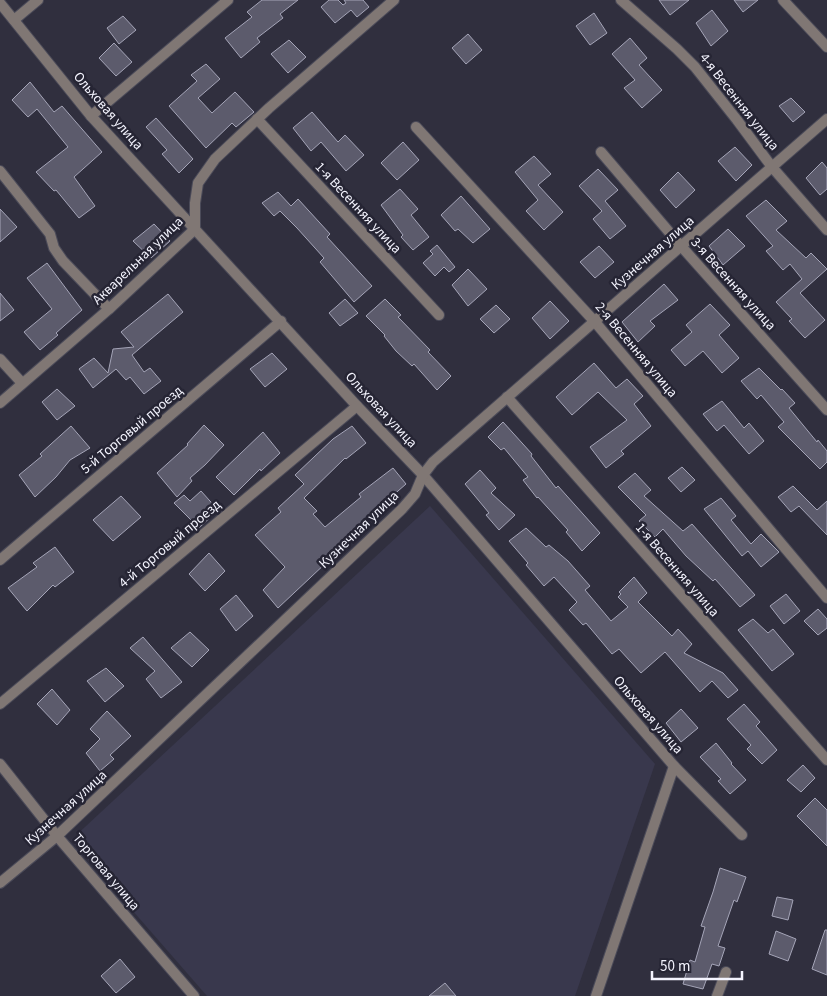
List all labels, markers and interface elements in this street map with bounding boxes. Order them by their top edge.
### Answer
street label: 4-я Весенняя улица [694,49,784,155]
street label: Ольховая улица [68,68,148,154]
street label: 1-я Весенняя улица [310,158,406,258]
street label: Кузнечная улица [607,211,699,295]
street label: Акварельная улица [88,212,188,310]
street label: 3-я Весенняя улица [686,233,780,335]
street label: 2-я Весенняя улица [590,298,682,402]
street label: Ольховая улица [340,367,422,453]
street label: 5-й Торговый проезд [77,381,188,479]
street label: Кузнечная улица [315,487,403,573]
street label: 4-й Торговый проезд [115,495,226,593]
street label: 1-я Весенняя улица [630,519,724,621]
street label: Ольховая улица [608,672,688,758]
street label: Кузнечная улица [21,766,111,850]
street label: Торговая улица [68,829,144,915]
scale bar [652,948,742,980]
text: 50 m [660,956,690,977]

